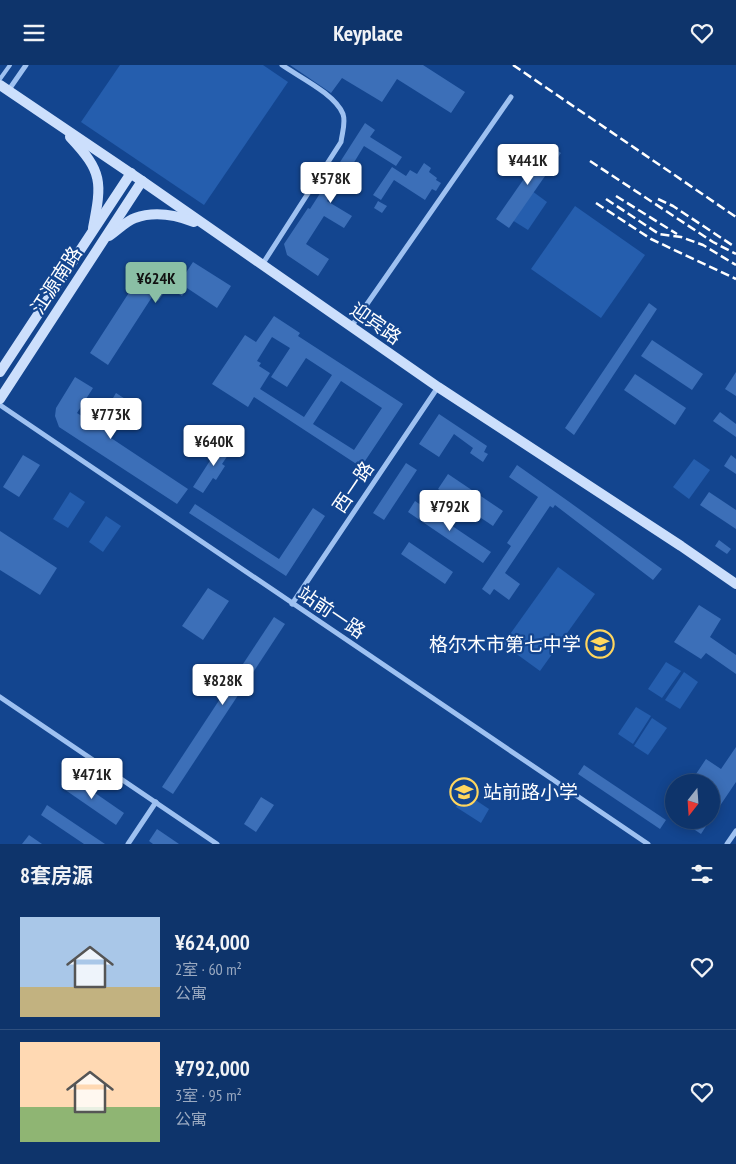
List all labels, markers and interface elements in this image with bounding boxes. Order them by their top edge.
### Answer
icon: menu [20,19,48,47]
text: Keyplace [333,19,403,47]
icon: heart [688,19,716,47]
pin: ¥441K [493,143,563,186]
text: ¥441K [509,150,547,170]
pin: ¥578K [296,161,366,204]
text: ¥578K [312,168,350,188]
street label: 江源南路 [25,242,87,318]
pin: ¥624K [121,261,191,304]
text: ¥624K [137,268,175,288]
street label: 迎宾路 [346,297,406,349]
pin: ¥773K [76,397,146,440]
text: ¥773K [92,404,130,424]
pin: ¥640K [179,425,249,467]
text: ¥640K [195,431,233,451]
street label: 西一路 [327,457,379,517]
pin: ¥792K [415,489,485,532]
text: ¥792K [431,496,469,516]
street label: 站前一路 [294,581,370,643]
school or university icon: 格尔木市第七中学 [585,629,615,659]
place label: 格尔木市第七中学 [429,632,581,656]
pin: ¥828K [188,663,258,706]
text: ¥828K [204,670,242,690]
pin: ¥471K [57,757,127,800]
text: ¥471K [73,764,111,784]
north arrow [665,774,720,829]
map controls [665,774,720,829]
school or university icon: 站前路小学 [449,777,479,807]
place label: 站前路小学 [483,780,578,804]
icon: filters [688,860,716,888]
text: 8套房源 [20,862,93,889]
text: ¥624,000 [175,929,250,956]
icon: home [60,937,120,997]
icon: heart [688,953,716,981]
text: 2室 · 60 m² [175,959,242,979]
text: 公寓 [175,983,207,1003]
text: ¥792,000 [175,1055,250,1082]
icon: home [60,1062,120,1122]
icon: heart [688,1078,716,1106]
text: 3室 · 95 m² [175,1085,242,1105]
text: 公寓 [175,1109,207,1129]

